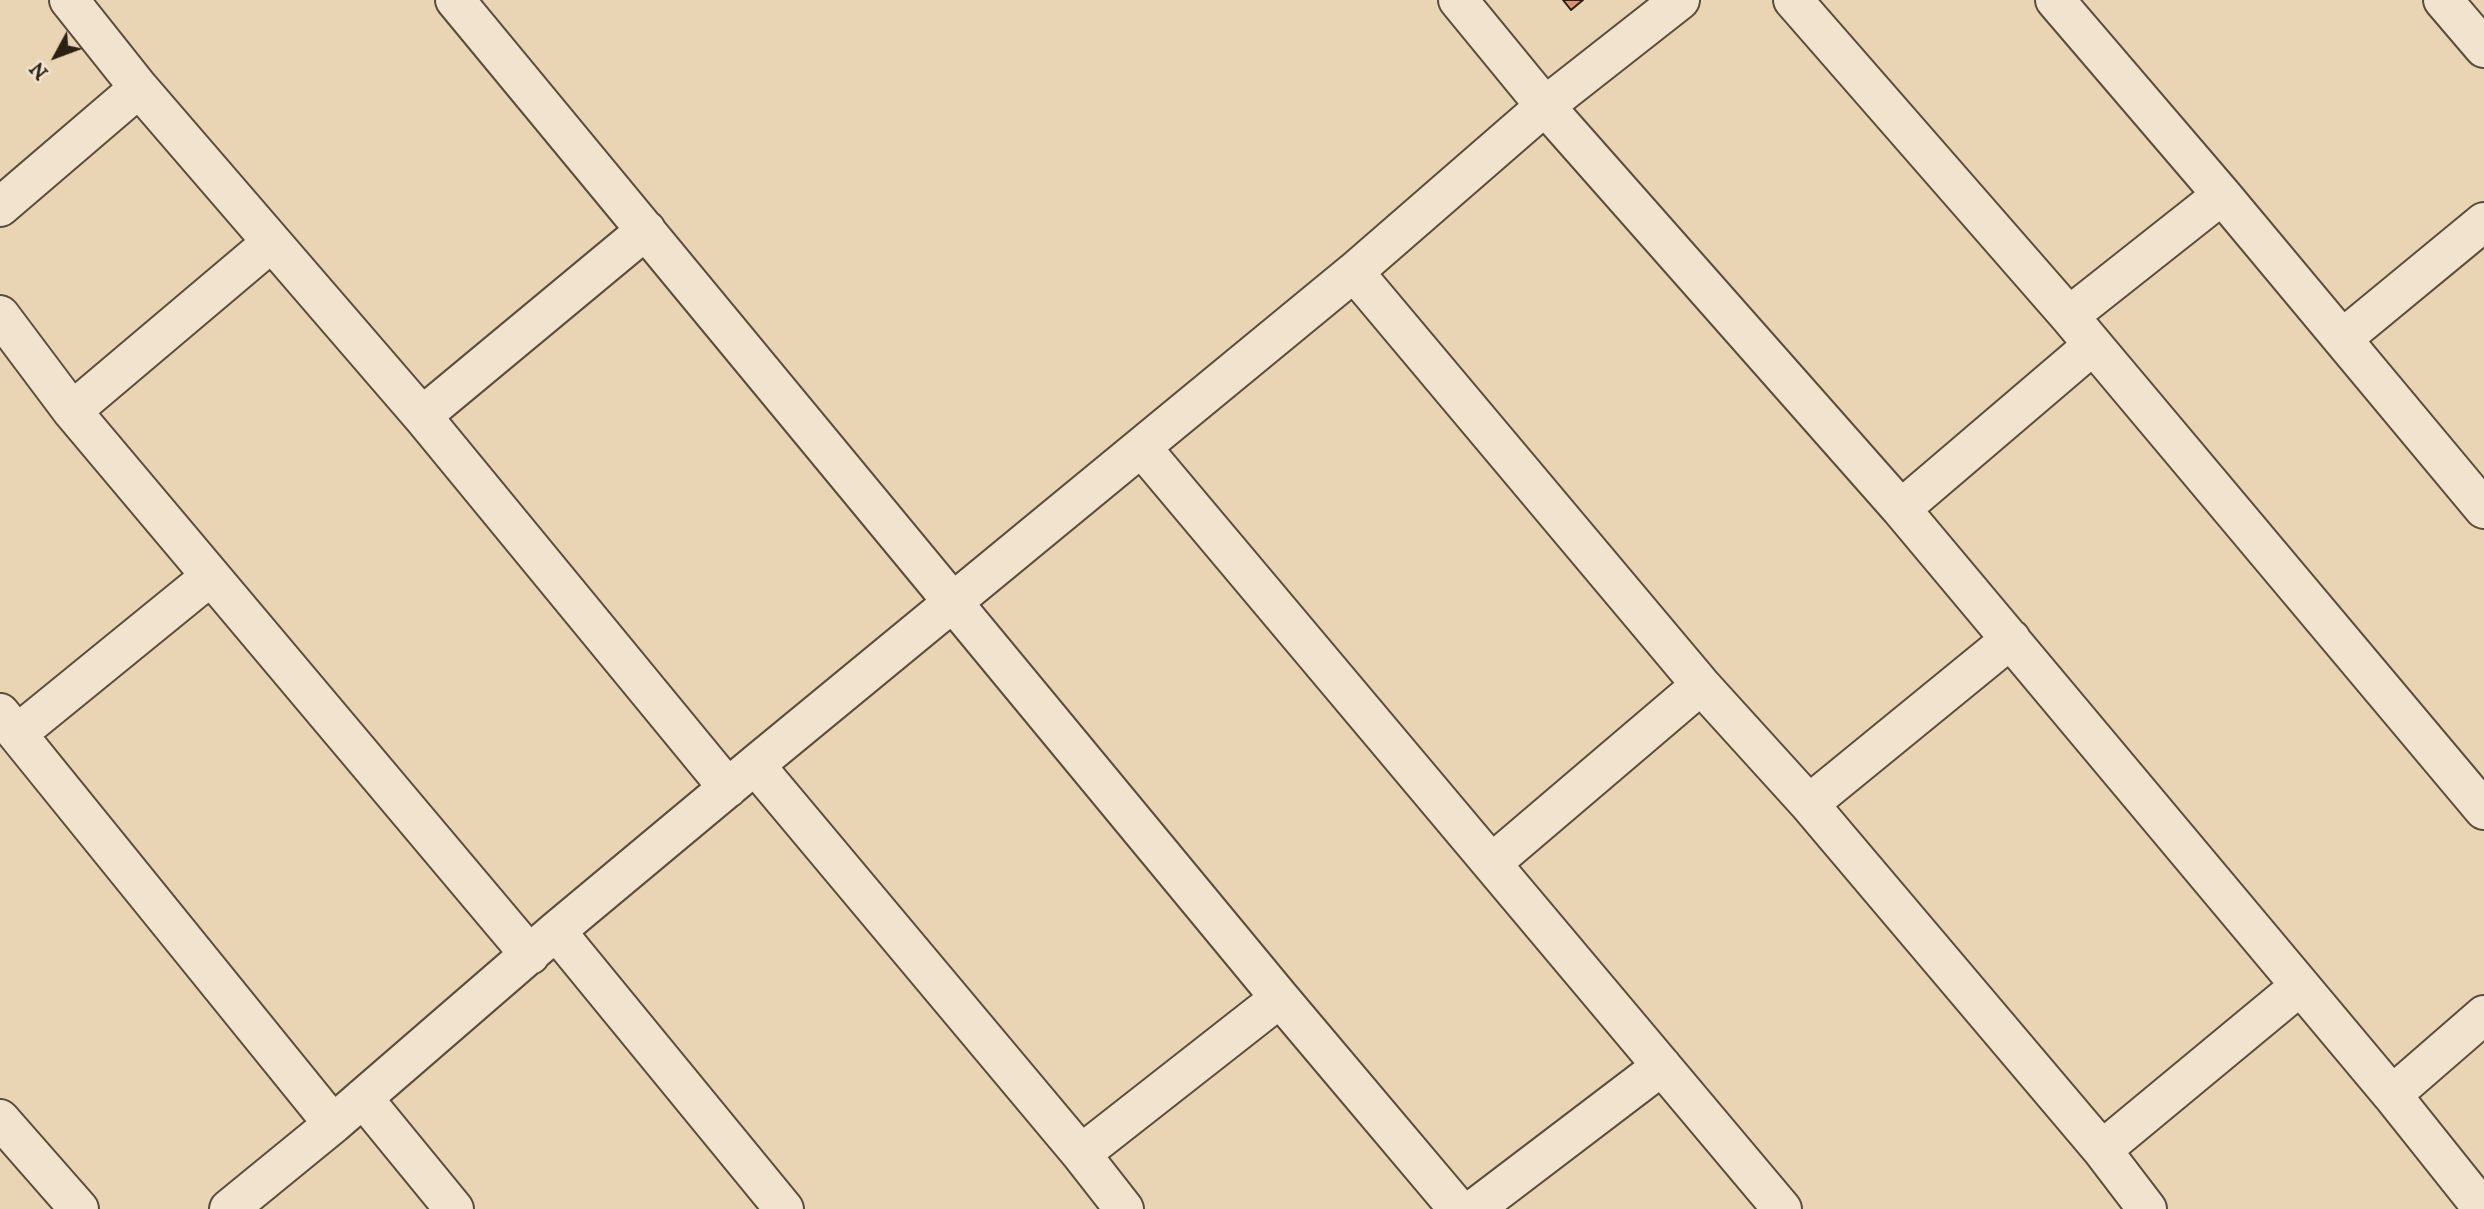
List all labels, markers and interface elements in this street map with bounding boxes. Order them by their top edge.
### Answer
north arrow [21,21,91,91]
text: N [26,57,54,84]

